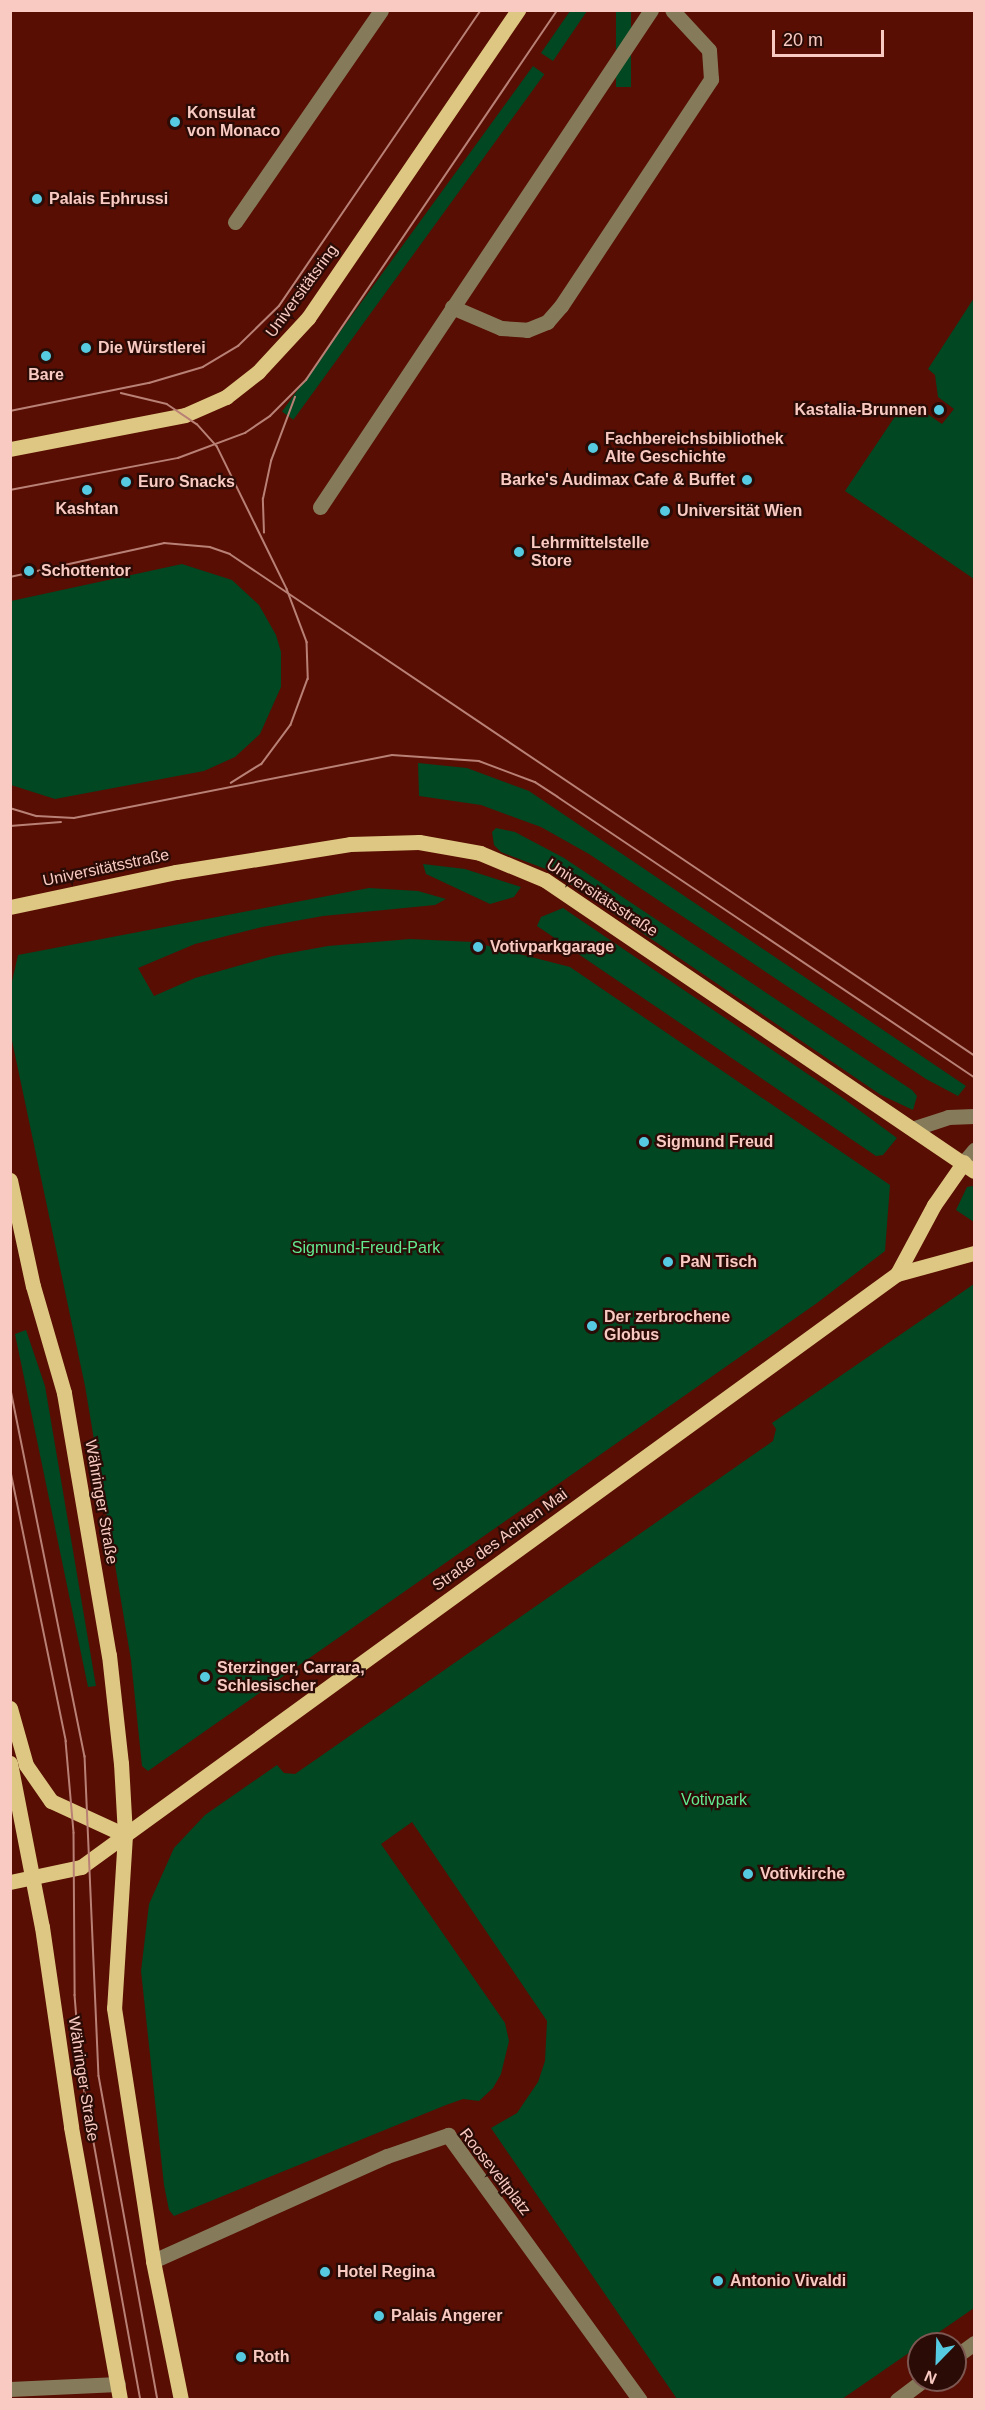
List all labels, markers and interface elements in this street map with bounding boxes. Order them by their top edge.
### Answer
scale bar [775,18,888,56]
text: 20 m [783,30,823,50]
place label: Konsulat von Monaco [187,103,280,141]
marker: Konsulat von Monaco [168,115,182,129]
place label: Palais Ephrussi [49,189,168,209]
marker: Palais Ephrussi [30,192,44,206]
street label: Universitätsring [262,241,342,341]
place label: Die Würstlerei [98,338,206,358]
marker: Die Würstlerei [79,341,93,355]
marker: Bare [39,349,53,363]
place label: Bare [28,365,64,385]
place label: Kastalia-Brunnen [795,400,927,420]
marker: Kastalia-Brunnen [932,403,946,417]
place label: Fachbereichsbibliothek Alte Geschichte [605,429,784,467]
marker: Fachbereichsbibliothek Alte Geschichte [586,441,600,455]
place label: Barke's Audimax Cafe & Buffet [500,470,735,490]
place label: Euro Snacks [138,472,235,492]
marker: Barke's Audimax Cafe & Buffet [740,473,754,487]
marker: Euro Snacks [119,475,133,489]
marker: Kashtan [80,483,94,497]
place label: Kashtan [55,499,119,519]
place label: Universität Wien [677,501,802,521]
marker: Universität Wien [658,504,672,518]
place label: Lehrmittelstelle Store [531,533,649,571]
marker: Lehrmittelstelle Store [512,545,526,559]
place label: Schottentor [41,561,131,581]
marker: Schottentor [22,564,36,578]
street label: Universitätsstraße [41,845,171,891]
street label: Universitätsstraße [543,855,661,941]
place label: Votivparkgarage [490,937,614,957]
marker: Votivparkgarage [471,940,485,954]
place label: Sigmund Freud [656,1132,773,1152]
marker: Sigmund Freud [637,1135,651,1149]
park label: Sigmund-Freud-Park [292,1238,440,1258]
place label: PaN Tisch [680,1252,757,1272]
marker: PaN Tisch [661,1255,675,1269]
place label: Der zerbrochene Globus [604,1307,730,1345]
marker: Der zerbrochene Globus [585,1319,599,1333]
street label: Währinger Straße [81,1438,121,1566]
street label: Straße des Achten Mai [429,1484,571,1596]
place label: Sterzinger, Carrara, Schlesischer [217,1658,365,1696]
marker: Sterzinger, Carrara, Schlesischer [198,1670,212,1684]
park label: Votivpark [681,1790,747,1810]
place label: Votivkirche [760,1864,845,1884]
marker: Votivkirche [741,1867,755,1881]
street label: Währinger Straße [64,2015,102,2143]
street label: Rooseveltplatz [455,2125,535,2219]
place label: Hotel Regina [337,2262,435,2282]
marker: Hotel Regina [318,2265,332,2279]
place label: Antonio Vivaldi [730,2271,846,2291]
marker: Antonio Vivaldi [711,2274,725,2288]
place label: Palais Angerer [391,2306,503,2326]
marker: Palais Angerer [372,2309,386,2323]
north arrow [907,2332,967,2392]
place label: Roth [253,2347,289,2367]
marker: Roth [234,2350,248,2364]
text: N [922,2367,939,2387]

